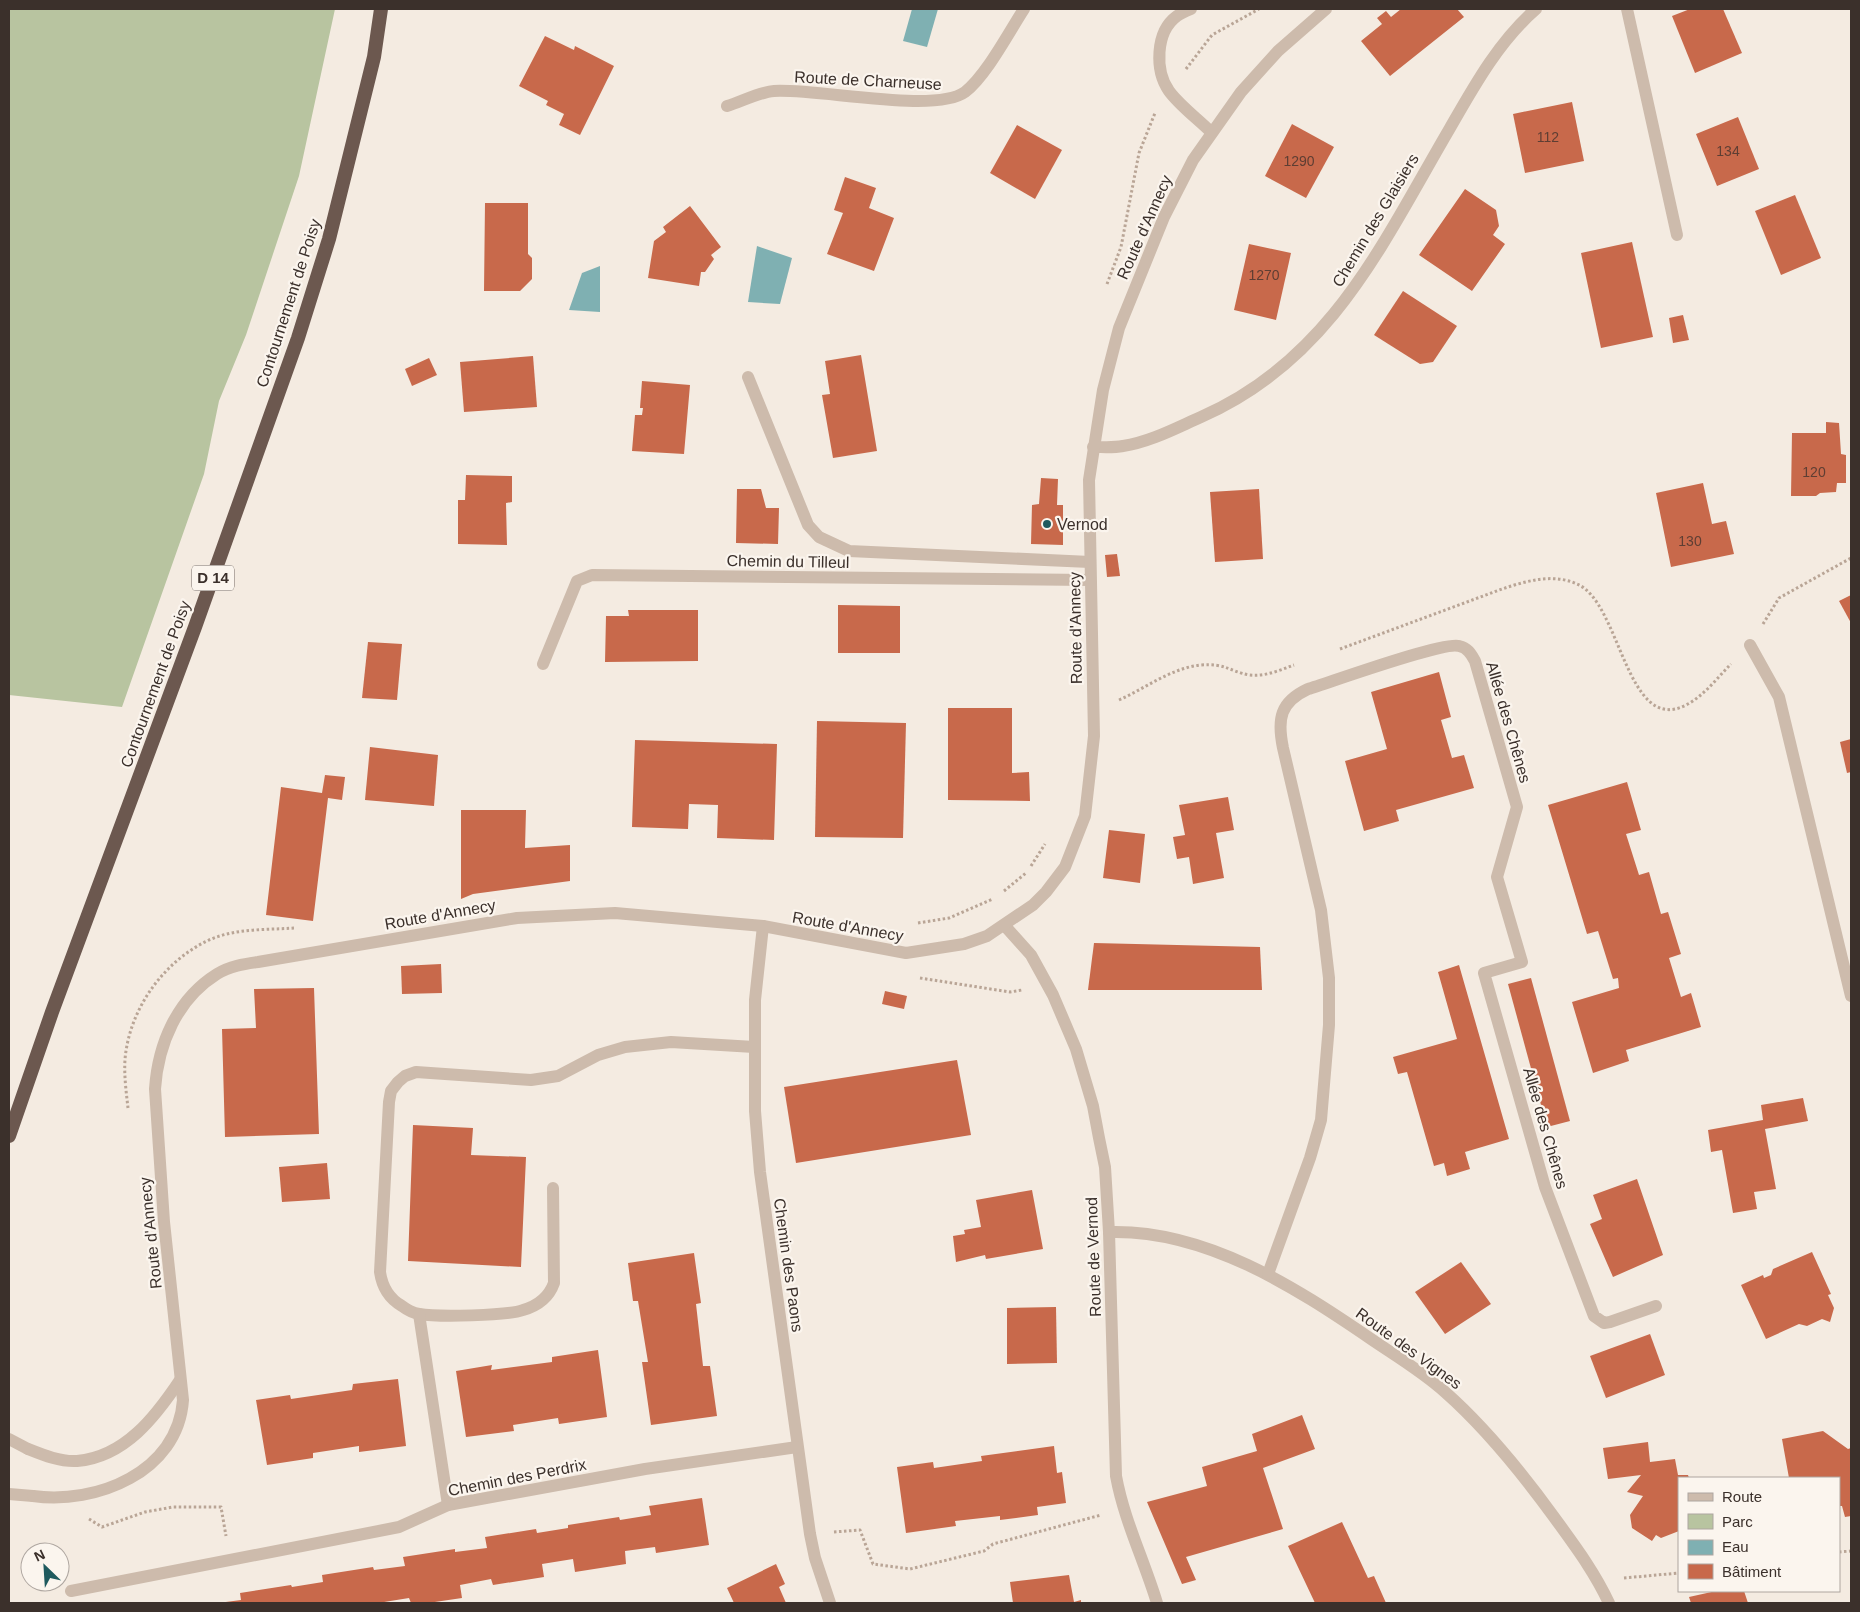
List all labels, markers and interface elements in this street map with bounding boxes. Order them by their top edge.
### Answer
street label: Route de Charneuse [794,68,942,93]
house number: 112 [1537,129,1559,145]
house number: 134 [1716,143,1740,159]
street label: Chemin des Glaisiers [1329,151,1422,290]
house number: 1290 [1283,153,1315,169]
street label: Route d'Annecy [1114,172,1175,282]
street label: Contournement de Poisy [253,217,324,390]
house number: 1270 [1248,267,1280,283]
house number: 120 [1802,464,1826,480]
place label: Vernod [1057,516,1108,533]
marker: Vernod [1041,518,1053,530]
house number: 130 [1678,533,1702,549]
street label: Chemin du Tilleul [726,552,849,571]
road number: D 14 [192,566,234,590]
street label: Route d'Annecy [1066,572,1085,684]
street label: Contournement de Poisy [117,599,194,770]
street label: Allée des Chênes [1483,660,1534,785]
street label: Route d'Annecy [383,896,497,933]
street label: Route d'Annecy [791,908,905,945]
street label: Allée des Chênes [1520,1066,1571,1191]
street label: Route d'Annecy [136,1176,165,1290]
street label: Chemin des Paons [771,1197,806,1333]
street label: Route de Vernod [1083,1197,1104,1317]
street label: Route des Vignes [1353,1304,1465,1392]
street label: Chemin des Perdrix [447,1456,588,1499]
legend [1678,1477,1840,1592]
text: Route [1722,1488,1762,1505]
text: Parc [1722,1513,1753,1530]
text: Eau [1722,1538,1749,1555]
north arrow [20,1542,70,1592]
text: N [32,1546,47,1565]
text: Bâtiment [1722,1563,1782,1580]

